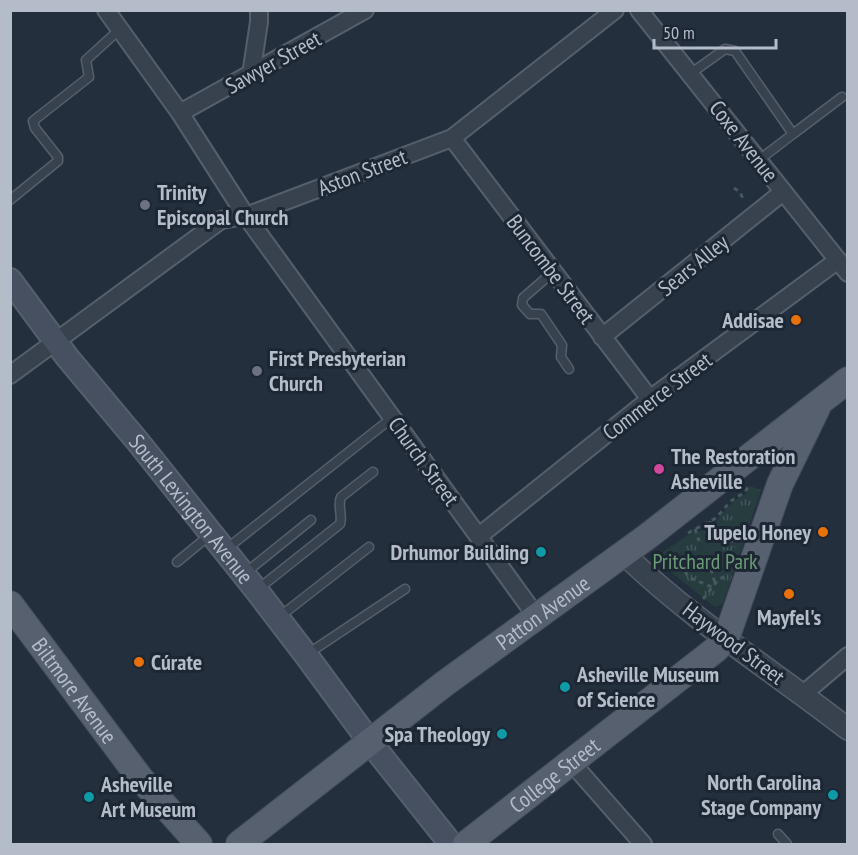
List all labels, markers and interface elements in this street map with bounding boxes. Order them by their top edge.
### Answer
scale bar [654,12,776,50]
text: 50 m [663,21,695,44]
street label: Sawyer Street [220,24,326,100]
street label: Coxe Avenue [703,95,785,187]
street label: Aston Street [314,142,410,202]
place label: Trinity Episcopal Church [157,178,289,231]
marker: Trinity Episcopal Church [138,198,152,212]
street label: Buncombe Street [501,209,601,329]
street label: Sears Alley [652,228,734,302]
place label: Addisae [721,306,784,334]
marker: Addisae [789,313,803,327]
place label: First Presbyterian Church [269,344,406,397]
street label: Commerce Street [597,346,717,446]
marker: First Presbyterian Church [250,364,264,378]
street label: Church Street [382,411,466,511]
street label: South Lexington Avenue [123,428,260,589]
place label: The Restoration Asheville [670,442,795,495]
marker: The Restoration Asheville [652,462,666,476]
place label: Tupelo Honey [704,518,812,546]
marker: Tupelo Honey [816,525,830,539]
place label: Drhumor Building [391,538,529,566]
marker: Drhumor Building [534,545,548,559]
park label: Pritchard Park [652,547,758,575]
street label: Patton Avenue [490,569,595,656]
marker: Mayfel's [782,587,796,601]
street label: Haywood Street [677,596,791,690]
place label: Mayfel's [757,603,821,631]
street label: Biltmore Avenue [26,632,123,749]
place label: Cúrate [151,648,202,676]
marker: Cúrate [132,655,146,669]
place label: Asheville Museum of Science [576,660,719,713]
marker: Asheville Museum of Science [558,680,572,694]
place label: Spa Theology [384,720,491,748]
marker: Spa Theology [495,727,509,741]
street label: College Street [504,731,605,819]
place label: North Carolina Stage Company [701,768,822,821]
place label: Asheville Art Museum [100,770,196,823]
marker: North Carolina Stage Company [826,788,840,802]
marker: Asheville Art Museum [82,790,96,804]

